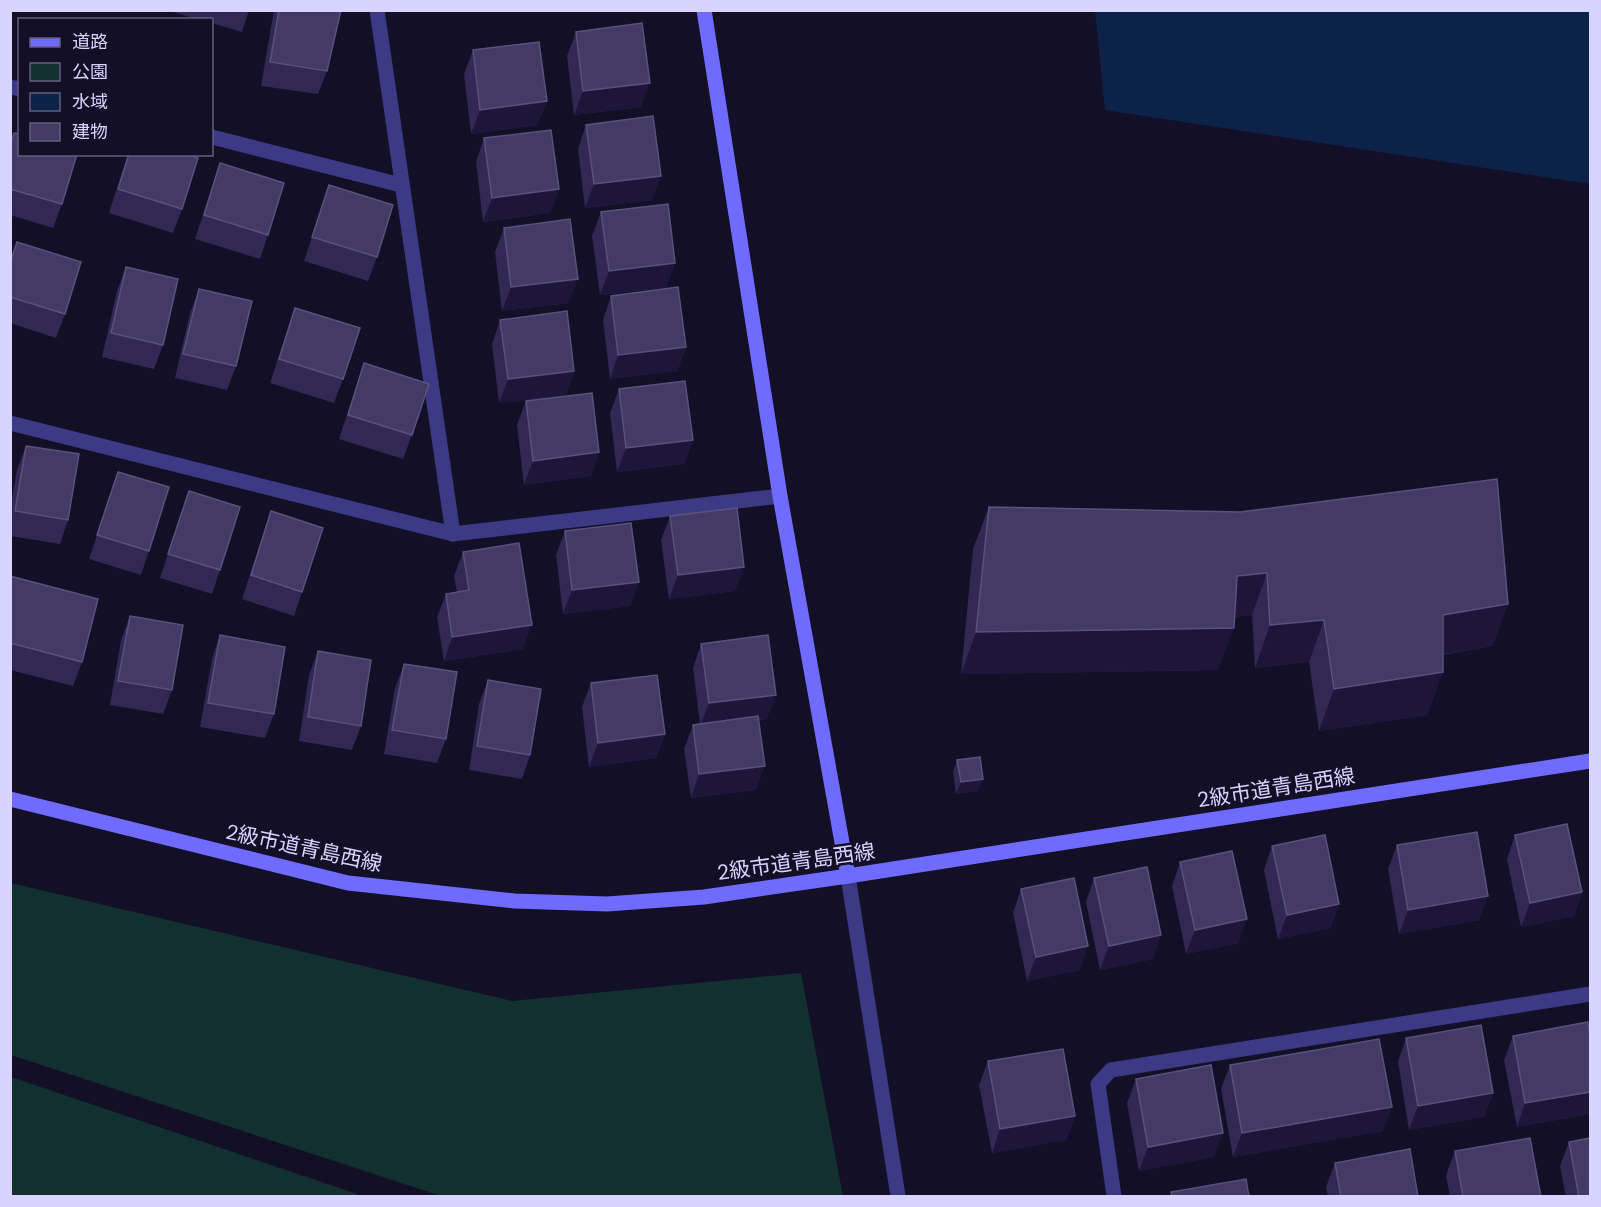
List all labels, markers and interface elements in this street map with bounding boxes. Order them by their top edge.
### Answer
legend [18,18,213,156]
text: 道路 [72,30,108,54]
text: 公園 [72,60,108,84]
text: 水域 [72,90,108,114]
text: 建物 [72,120,108,144]
street label: 2級市道青島西線 [1195,762,1357,814]
street label: 2級市道青島西線 [223,818,385,878]
street label: 2級市道青島西線 [715,837,877,887]

